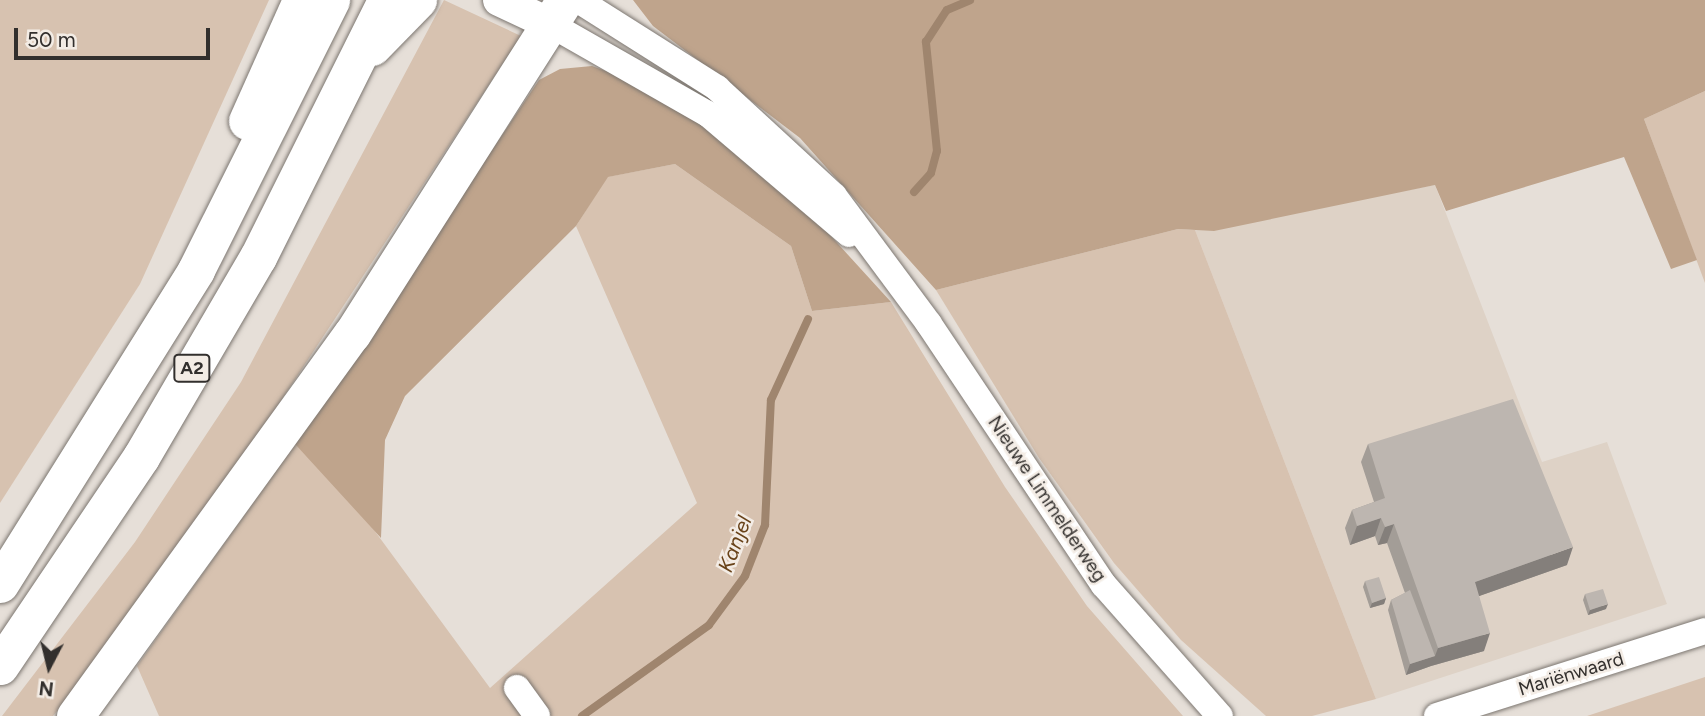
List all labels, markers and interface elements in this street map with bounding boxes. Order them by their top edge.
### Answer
scale bar [18,14,214,58]
text: 50 m [27,27,76,52]
road number: A2 [173,354,211,382]
street label: Nieuwe Limmelderweg [983,412,1111,586]
water label: Kanjel [713,512,757,576]
north arrow [14,632,84,702]
street label: Mariënwaard [1516,647,1626,701]
text: N [38,676,55,701]

